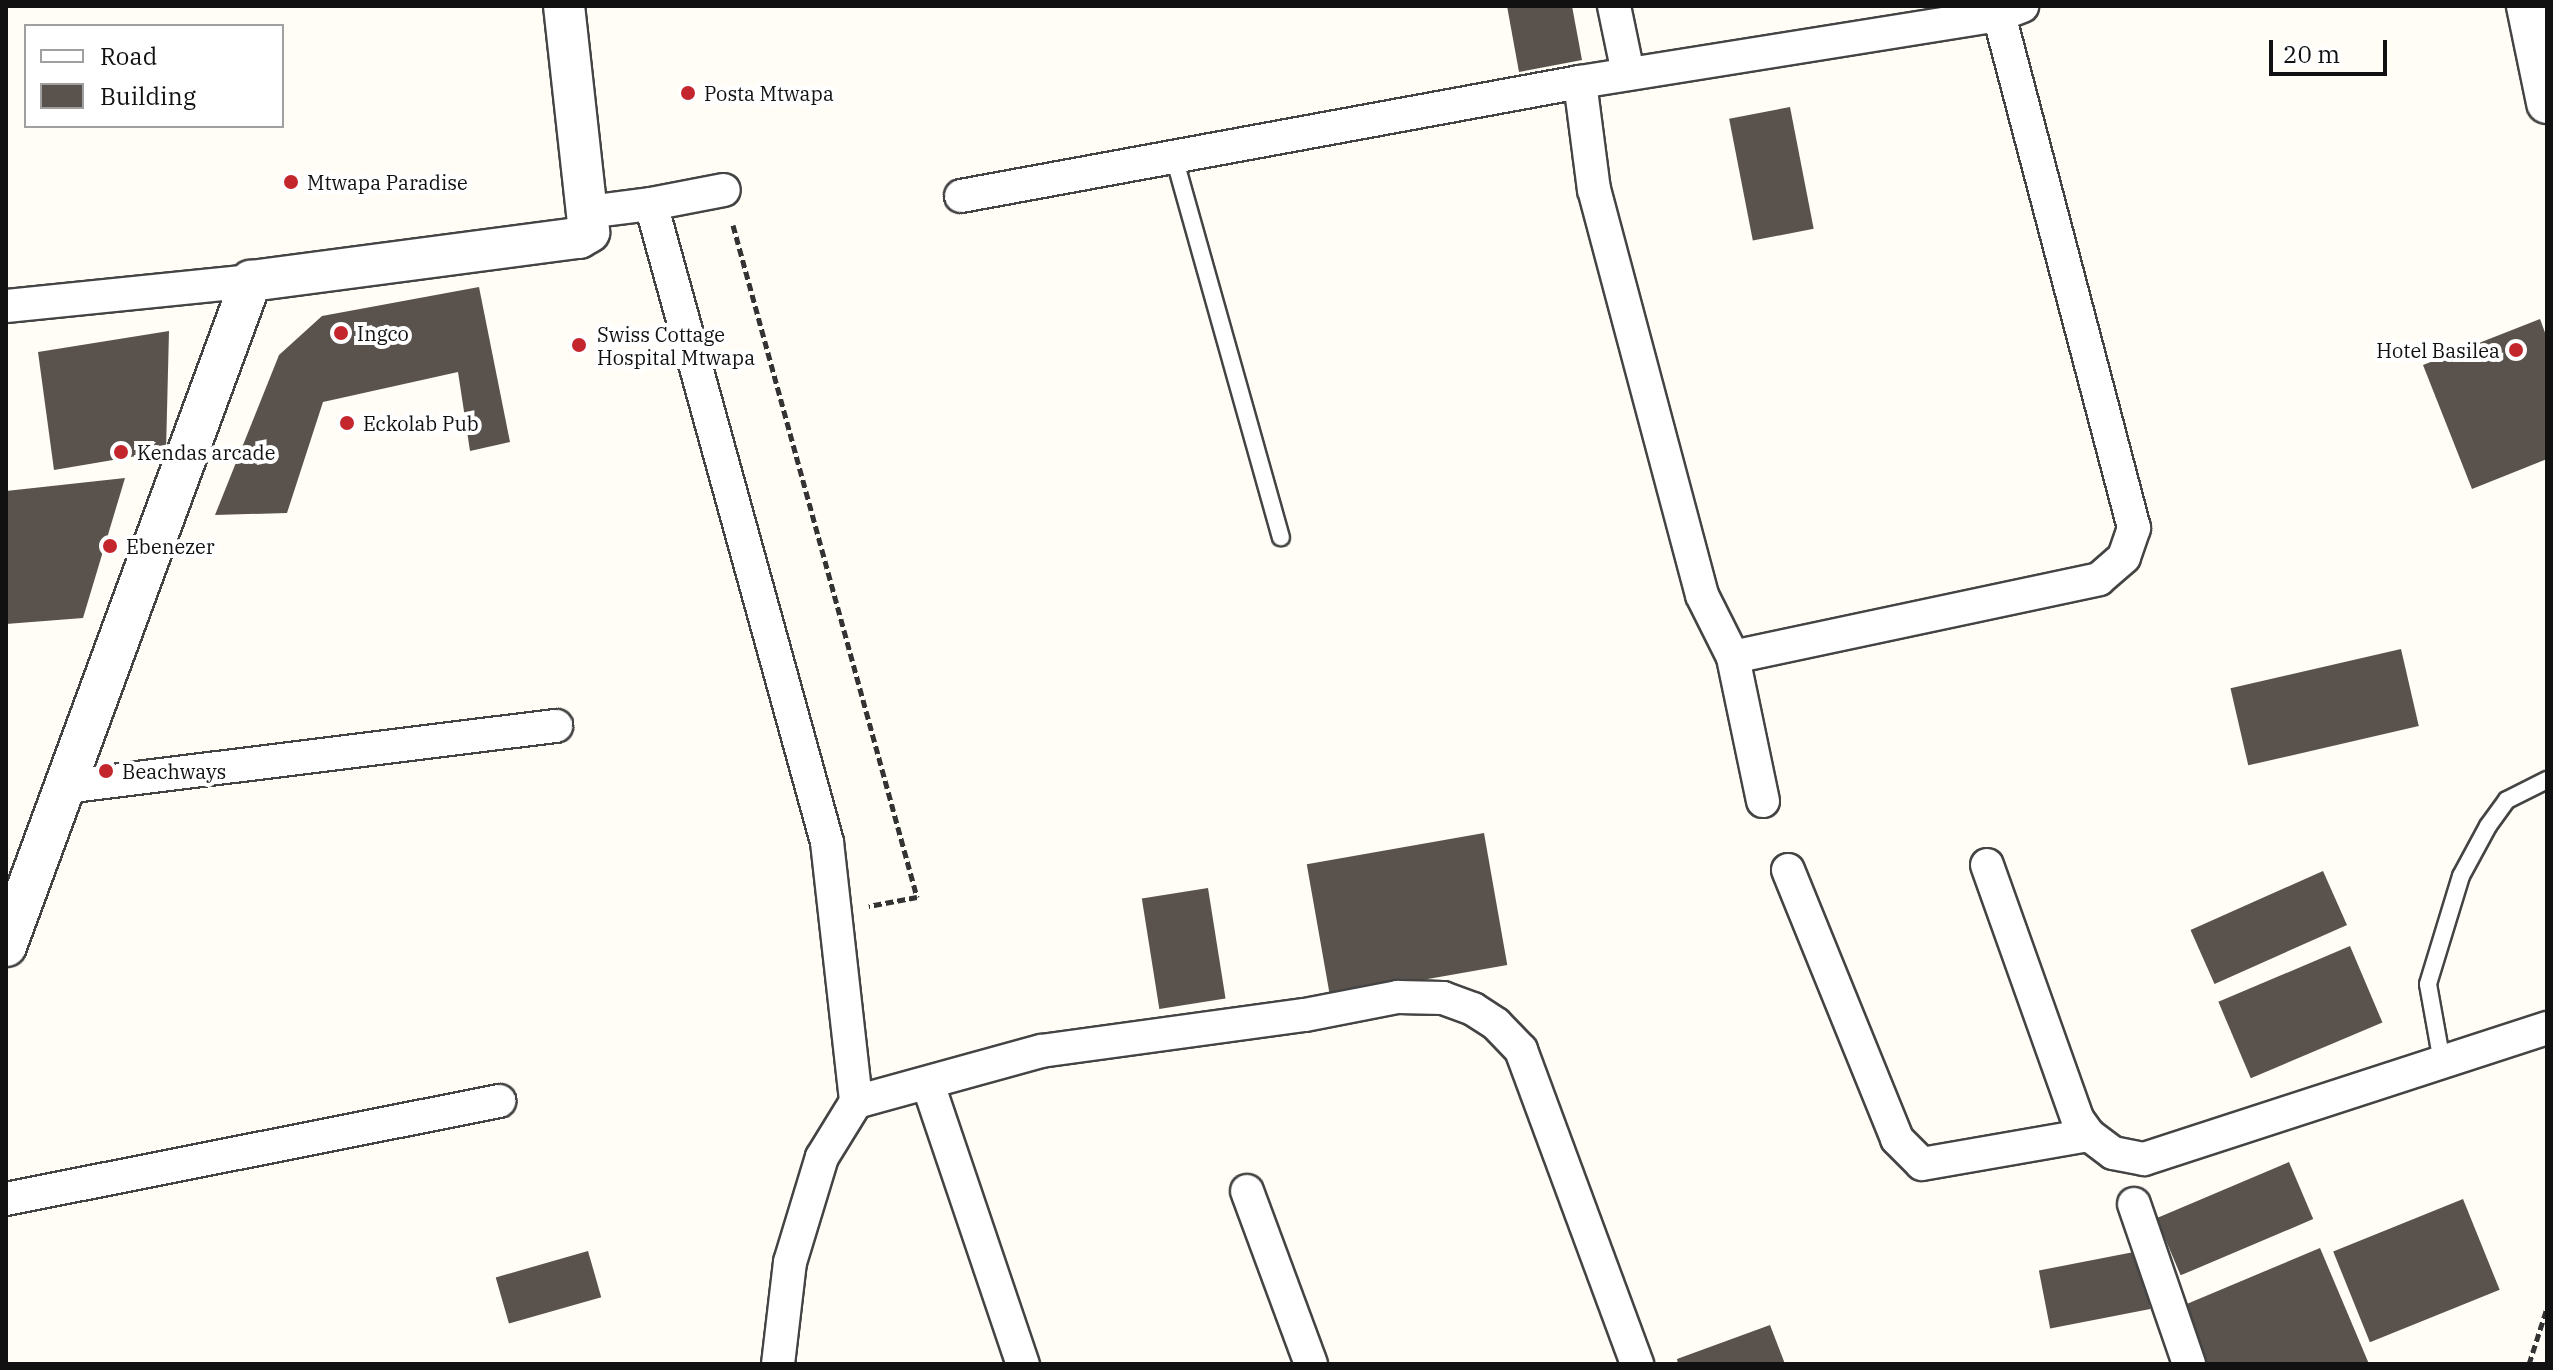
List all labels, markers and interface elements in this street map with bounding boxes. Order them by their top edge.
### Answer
legend [24,24,284,128]
scale bar [2273,24,2391,74]
text: 20 m [2283,38,2340,70]
text: Road [100,40,157,72]
text: Building [100,80,196,112]
place label: Posta Mtwapa [704,81,834,105]
marker: Posta Mtwapa [679,84,697,102]
place label: Mtwapa Paradise [307,170,468,194]
marker: Mtwapa Paradise [282,173,300,191]
place label: Ingco [357,321,409,345]
place label: Swiss Cottage Hospital Mtwapa [597,322,755,369]
marker: Ingco [332,324,350,342]
marker: Swiss Cottage Hospital Mtwapa [568,334,590,356]
place label: Hotel Basilea [2376,338,2500,362]
marker: Hotel Basilea [2507,341,2525,359]
place label: Eckolab Pub [363,411,479,435]
marker: Eckolab Pub [338,414,356,432]
place label: Kendas arcade [137,440,275,464]
marker: Kendas arcade [112,443,130,461]
place label: Ebenezer [126,534,215,558]
marker: Ebenezer [101,537,119,555]
place label: Beachways [122,759,226,783]
marker: Beachways [97,762,115,780]

